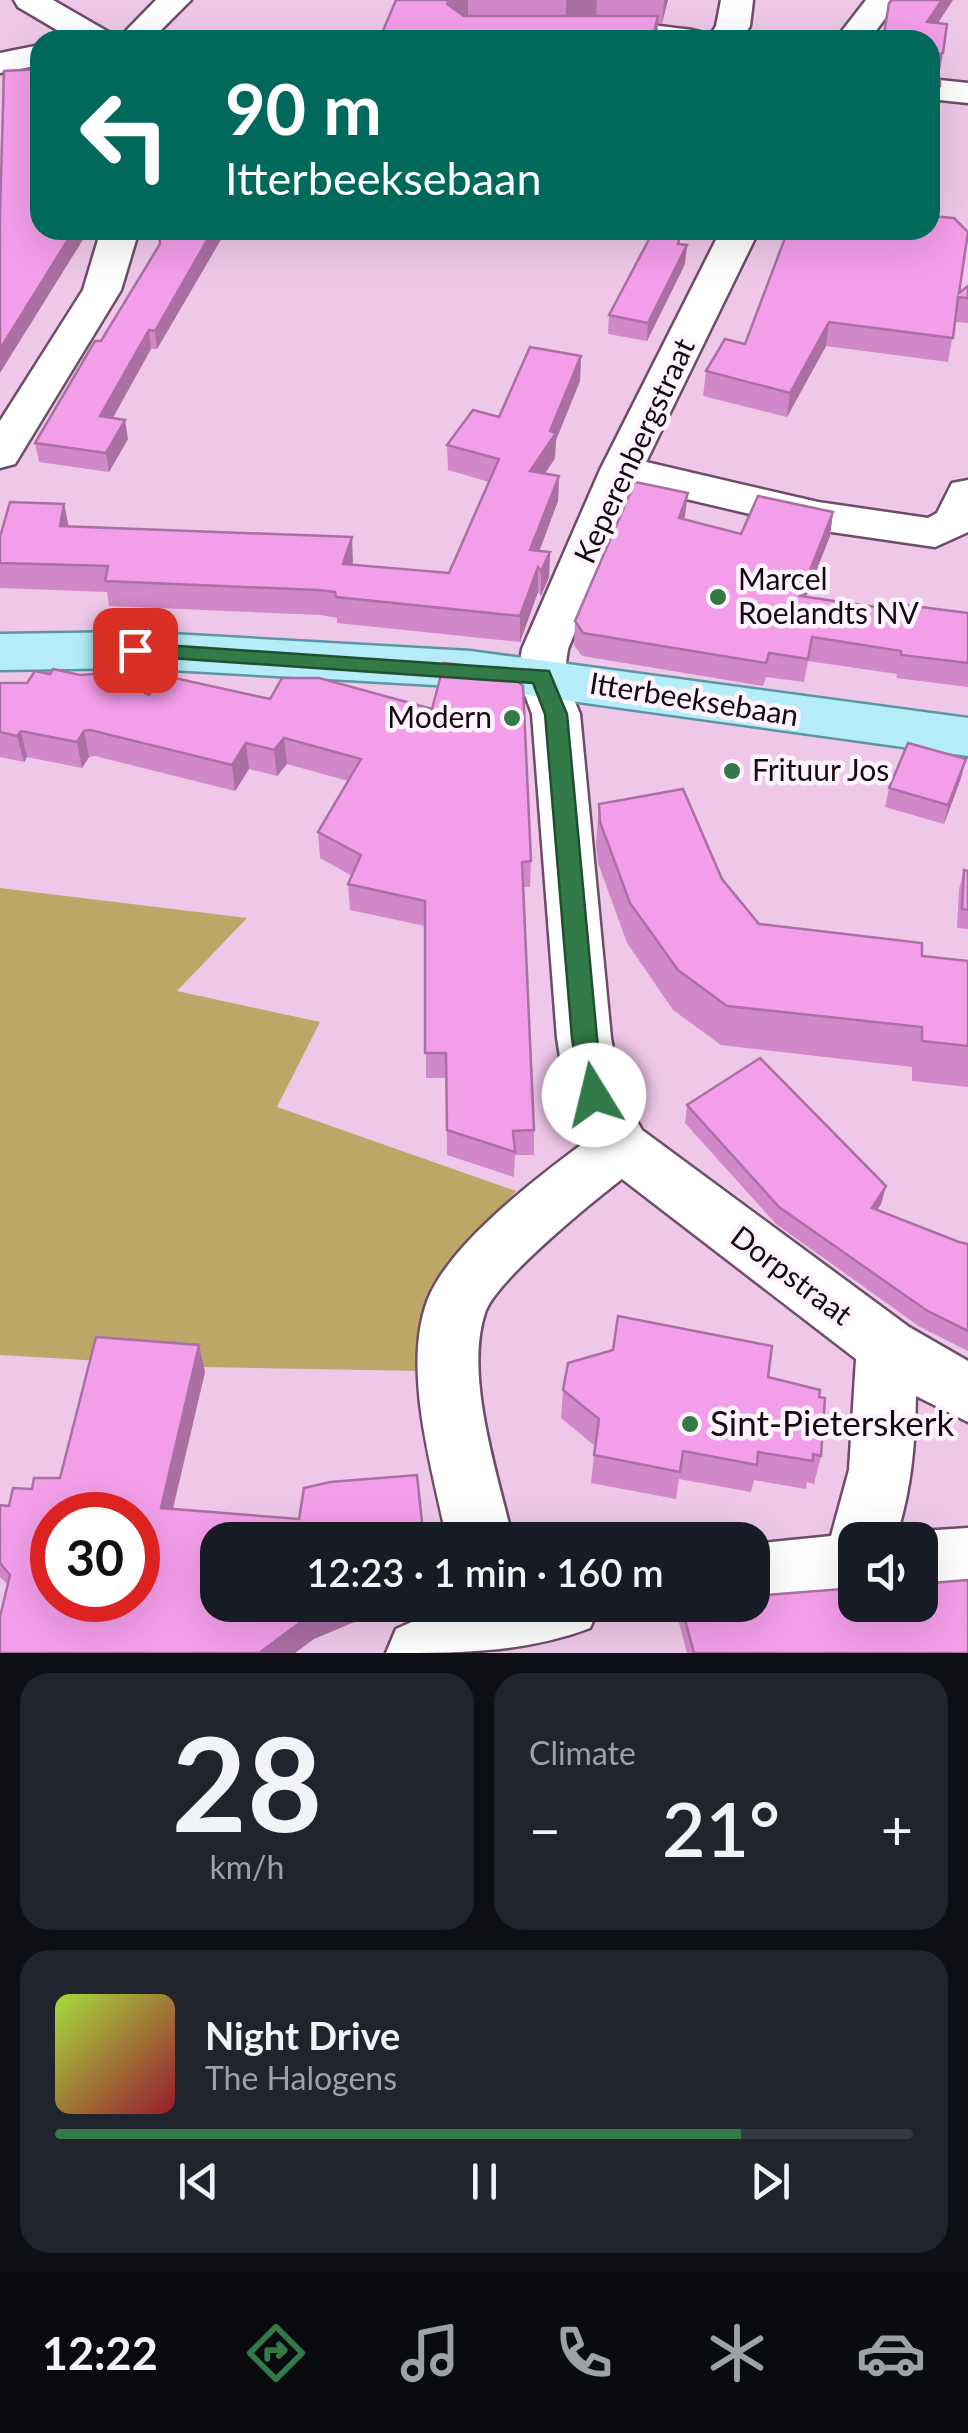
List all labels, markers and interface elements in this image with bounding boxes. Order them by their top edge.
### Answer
text: 90 m [225,66,382,150]
icon: left [60,70,190,200]
text: Itterbeeksebaan [225,151,542,205]
street label: Keperenbergstraat [565,332,701,568]
place label: Marcel Roelandts NV [738,560,920,630]
marker: Marcel Roelandts NV [707,586,729,608]
pin [93,608,178,693]
icon: arrive [108,623,163,678]
street label: Itterbeeksebaan [587,664,801,732]
place label: Modern [387,698,492,734]
marker: Modern [501,707,523,729]
place label: Frituur Jos [752,751,889,787]
marker: Frituur Jos [721,760,743,782]
position arrow [542,1043,646,1147]
street label: Dorpstraat [725,1217,860,1332]
place label: Sint-Pieterskerk [710,1401,954,1443]
marker: Sint-Pieterskerk [679,1413,701,1435]
speed limit sign: 30 [30,1492,160,1622]
map controls [838,1522,938,1622]
button: sound [838,1522,938,1622]
text: 12:23 · 1 min · 160 m [307,1549,663,1595]
text: 28 [172,1704,322,1860]
text: Climate [529,1733,636,1772]
text: 21° [662,1783,780,1873]
text: − [529,1796,561,1862]
text: + [881,1796,913,1862]
text: km/h [210,1847,284,1886]
text: Night Drive [205,2012,400,2058]
text: The Halogens [205,2058,397,2097]
icon: previous [171,2154,226,2209]
icon: pause [457,2154,512,2209]
icon: next [743,2154,798,2209]
icon: directions [241,2318,311,2388]
icon: music [395,2318,465,2388]
icon: phone [549,2318,619,2388]
icon: climate [702,2318,772,2388]
icon: car [856,2318,926,2388]
text: 12:22 [42,2326,158,2380]

